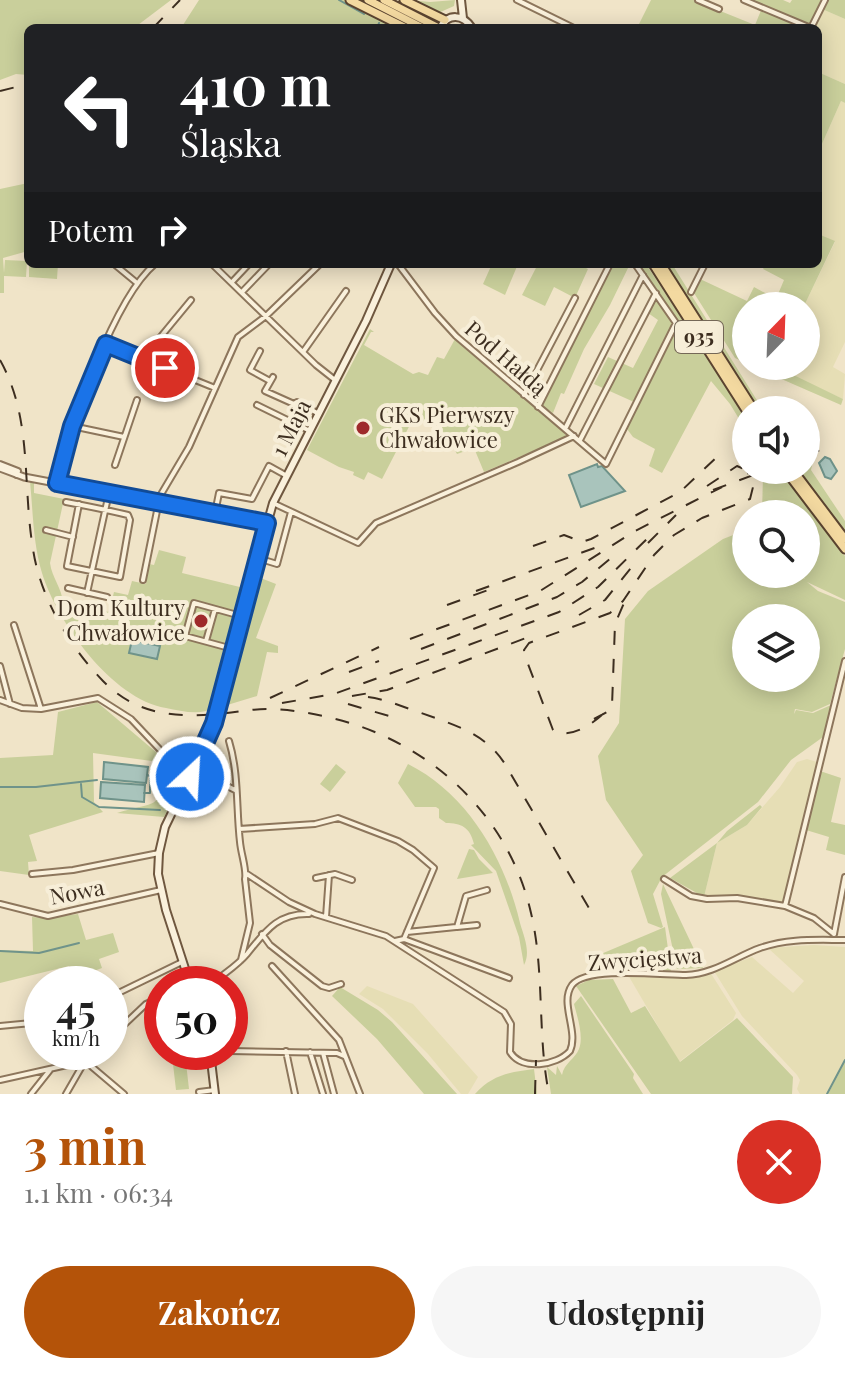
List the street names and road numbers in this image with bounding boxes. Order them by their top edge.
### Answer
street label: Pod Hałdą [459,313,554,401]
road number: 935 [675,321,723,353]
street label: 1 Maja [263,394,317,461]
street label: Nowa [47,871,107,911]
street label: Zwycięstwa [587,939,703,977]

